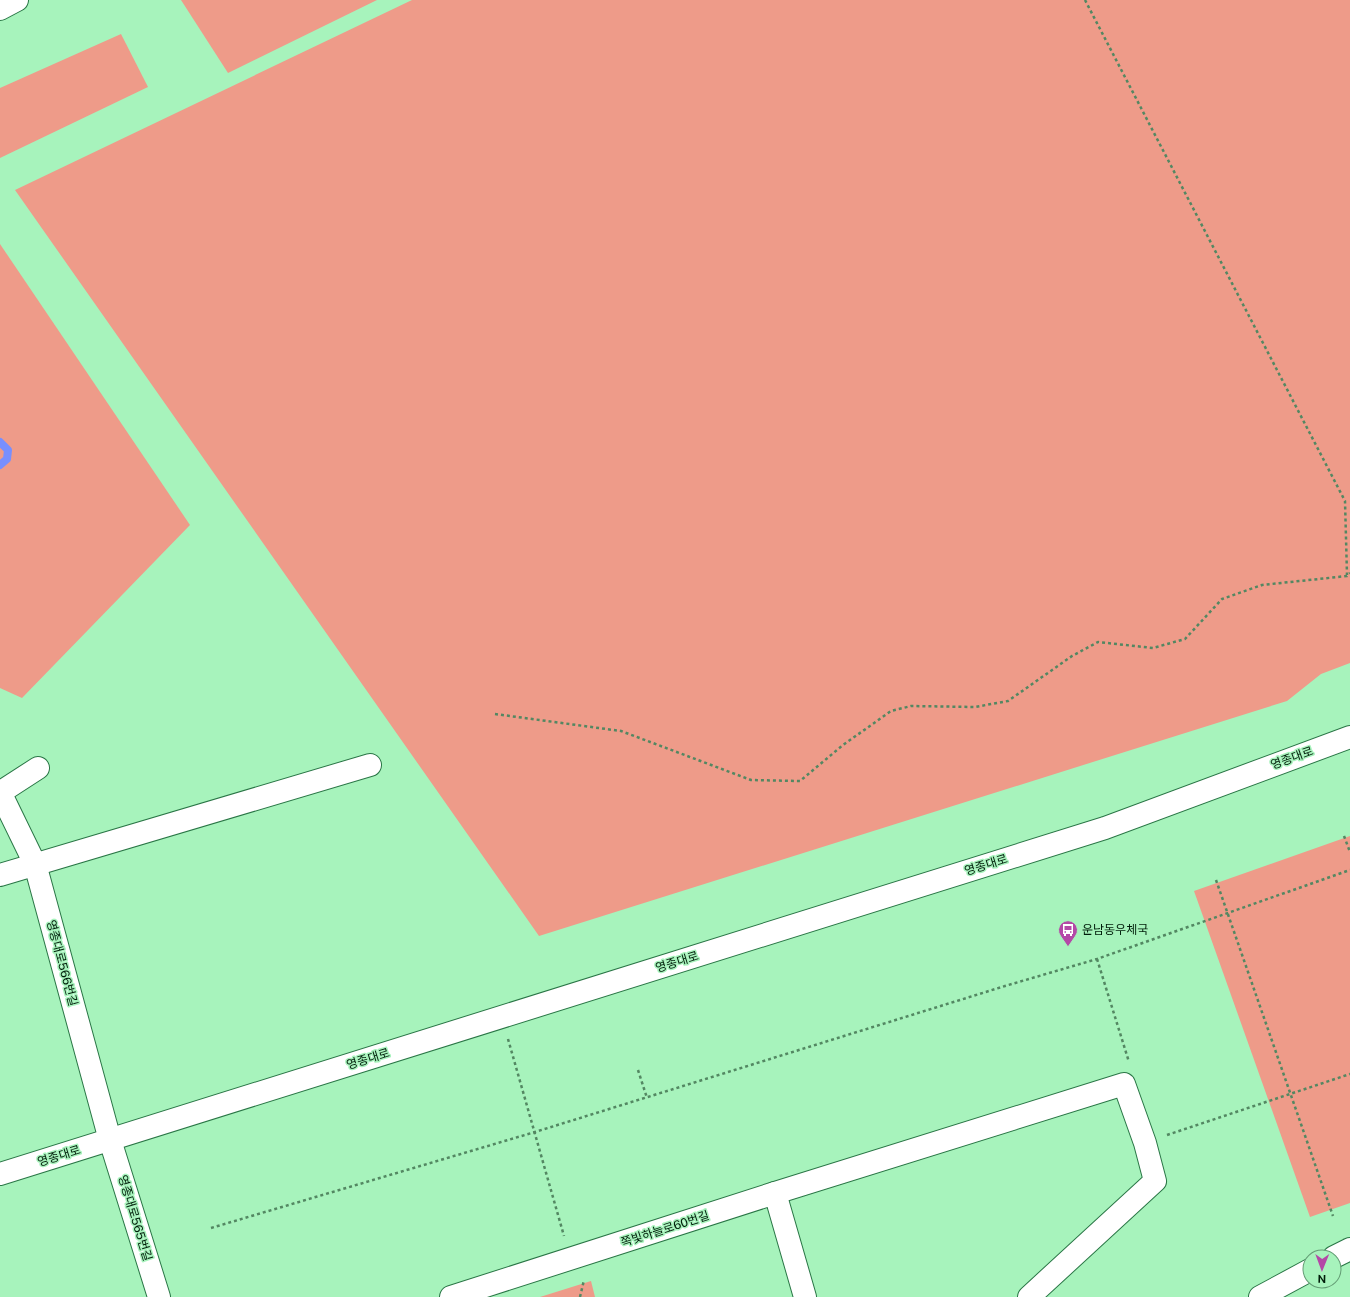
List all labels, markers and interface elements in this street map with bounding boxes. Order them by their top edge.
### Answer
street label: 영종대로 [1269,744,1315,772]
street label: 영종대로 [963,852,1009,878]
street label: 영종대로566번길 [44,918,80,1008]
bus stop icon: 운남동우체국 [1057,919,1079,947]
place label: 운남동우체국 [1082,923,1148,937]
street label: 영종대로 [654,949,700,975]
street label: 영종대로 [345,1046,391,1072]
street label: 영종대로 [36,1143,82,1169]
street label: 영종대로565번길 [115,1173,155,1263]
street label: 쪽빛하늘로60번길 [619,1208,711,1250]
north arrow [1302,1249,1342,1289]
text: N [1317,1273,1326,1285]

